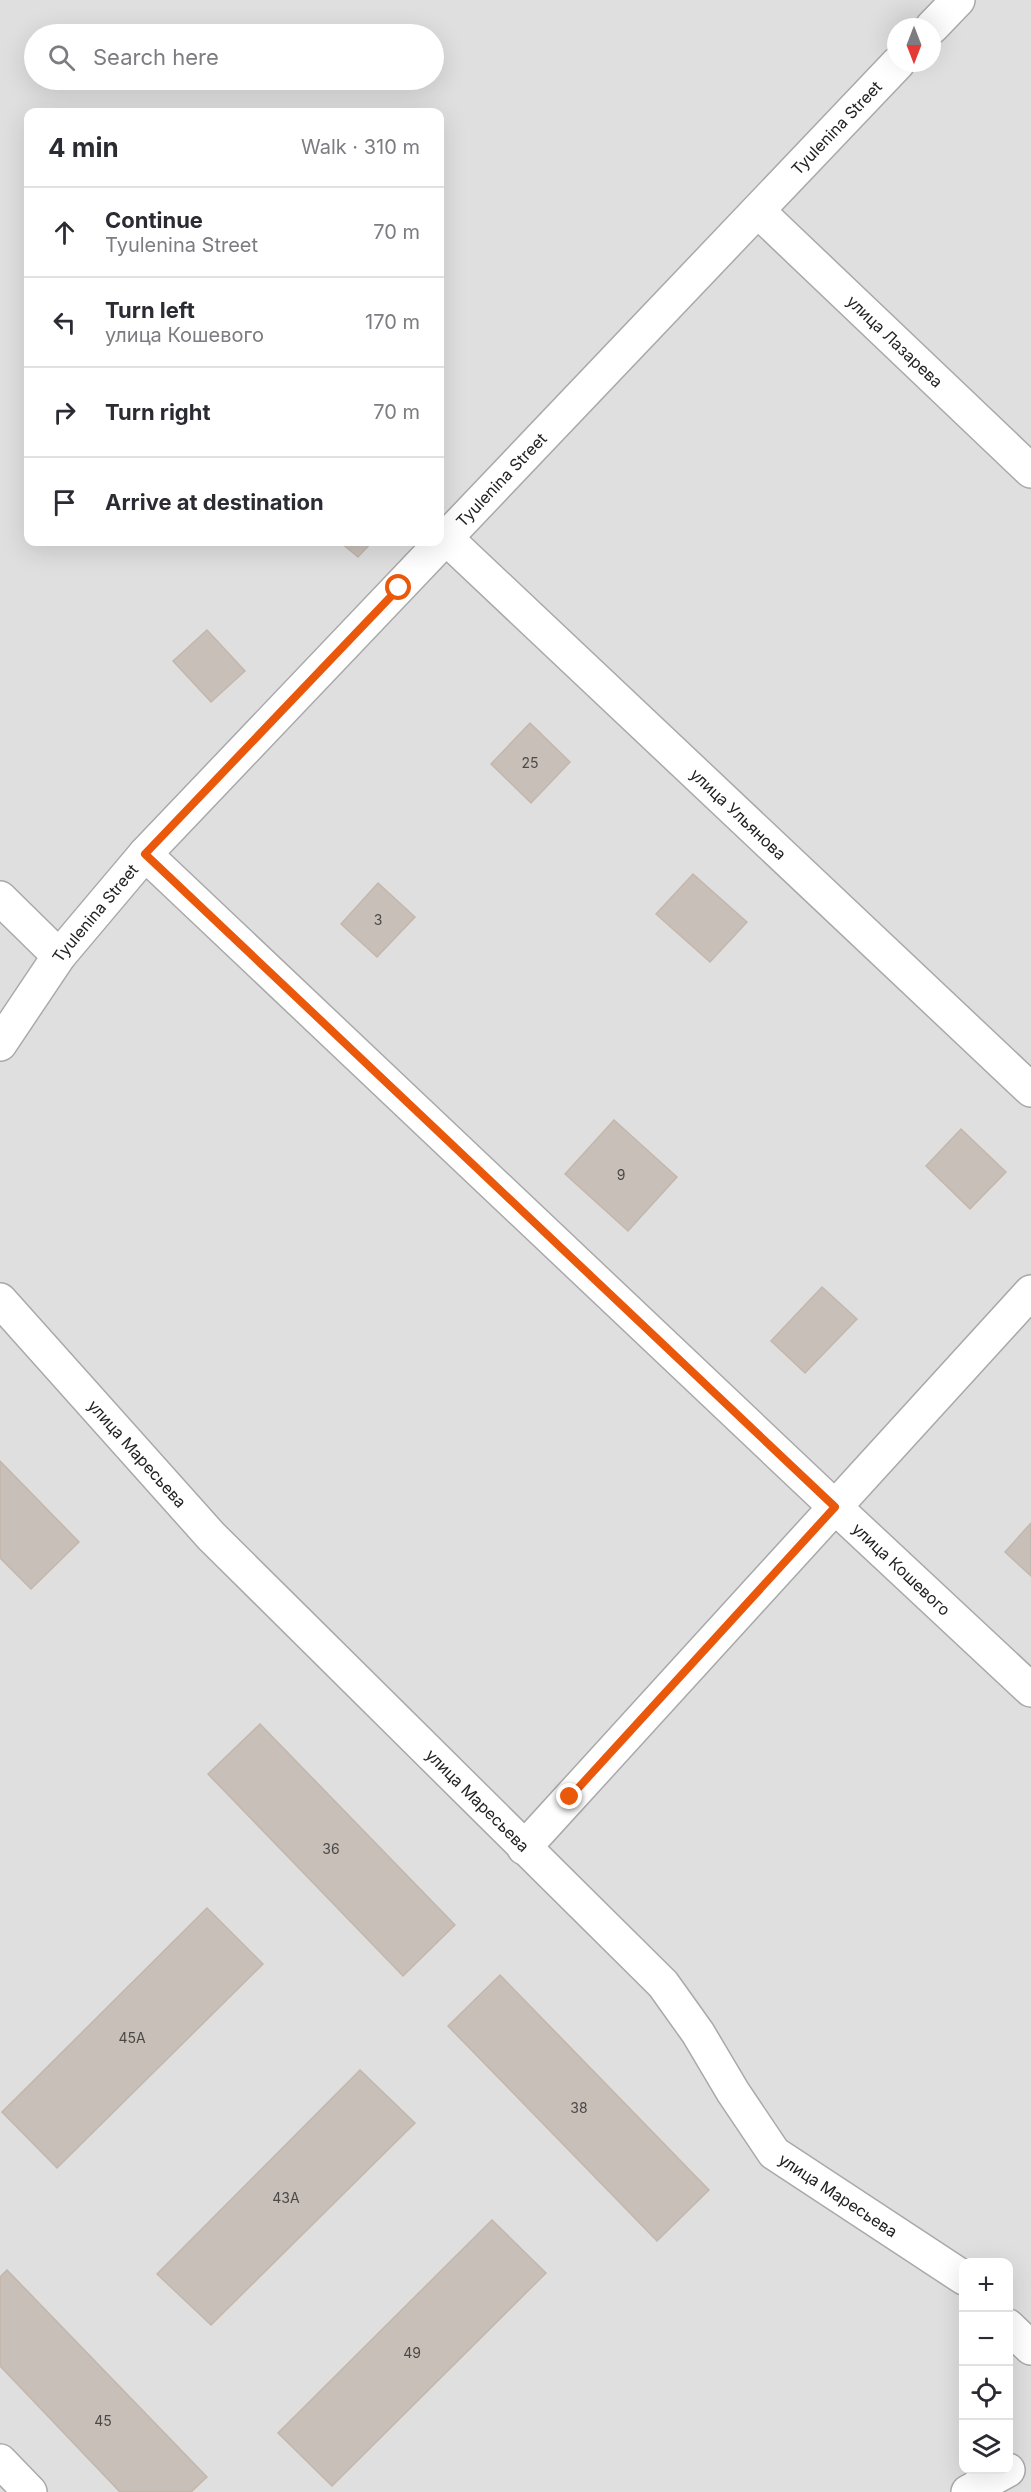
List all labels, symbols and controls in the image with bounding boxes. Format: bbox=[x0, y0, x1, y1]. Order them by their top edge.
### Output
north arrow bbox=[887, 18, 941, 72]
search box bbox=[24, 24, 444, 90]
icon: search bbox=[45, 41, 78, 74]
text: Search here bbox=[93, 44, 219, 70]
street label: Tyulenina Street bbox=[787, 77, 886, 179]
text: 4 min bbox=[48, 132, 119, 163]
text: Walk · 310 m bbox=[301, 135, 420, 159]
text: Continue bbox=[105, 207, 203, 233]
icon: ahead bbox=[48, 216, 81, 249]
text: 70 m bbox=[373, 220, 420, 244]
text: Tyulenina Street bbox=[105, 233, 258, 257]
street label: улица Лазарева bbox=[843, 291, 947, 392]
text: Turn left bbox=[105, 297, 195, 323]
icon: left bbox=[48, 306, 81, 339]
text: 170 m bbox=[365, 310, 420, 334]
text: улица Кошевого bbox=[105, 323, 264, 347]
icon: right bbox=[48, 396, 81, 429]
text: Turn right bbox=[105, 399, 211, 425]
text: 70 m bbox=[373, 400, 420, 424]
street label: Tyulenina Street bbox=[452, 429, 551, 531]
icon: arrive bbox=[48, 486, 81, 519]
text: Arrive at destination bbox=[105, 489, 324, 515]
route start bbox=[385, 574, 411, 600]
house number: 25 bbox=[521, 754, 539, 771]
street label: улица Ульянова bbox=[686, 764, 790, 864]
street label: Tyulenina Street bbox=[48, 860, 142, 966]
house number: 3 bbox=[374, 911, 382, 928]
house number: 9 bbox=[617, 1166, 625, 1183]
street label: улица Маресьева bbox=[84, 1395, 191, 1512]
street label: улица Кошевого bbox=[848, 1518, 955, 1620]
street label: улица Маресьева bbox=[422, 1745, 534, 1856]
route end bbox=[556, 1783, 582, 1809]
house number: 36 bbox=[322, 1840, 340, 1857]
house number: 45А bbox=[118, 2029, 146, 2046]
house number: 38 bbox=[570, 2099, 588, 2116]
street label: улица Маресьева bbox=[775, 2149, 901, 2241]
house number: 43А bbox=[272, 2189, 300, 2206]
map controls bbox=[959, 2258, 1013, 2474]
button: + bbox=[959, 2258, 1013, 2312]
button: − bbox=[959, 2312, 1013, 2366]
house number: 49 bbox=[403, 2344, 421, 2361]
button: locate bbox=[959, 2366, 1013, 2420]
house number: 45 bbox=[94, 2412, 112, 2429]
button: layers bbox=[959, 2420, 1013, 2474]

